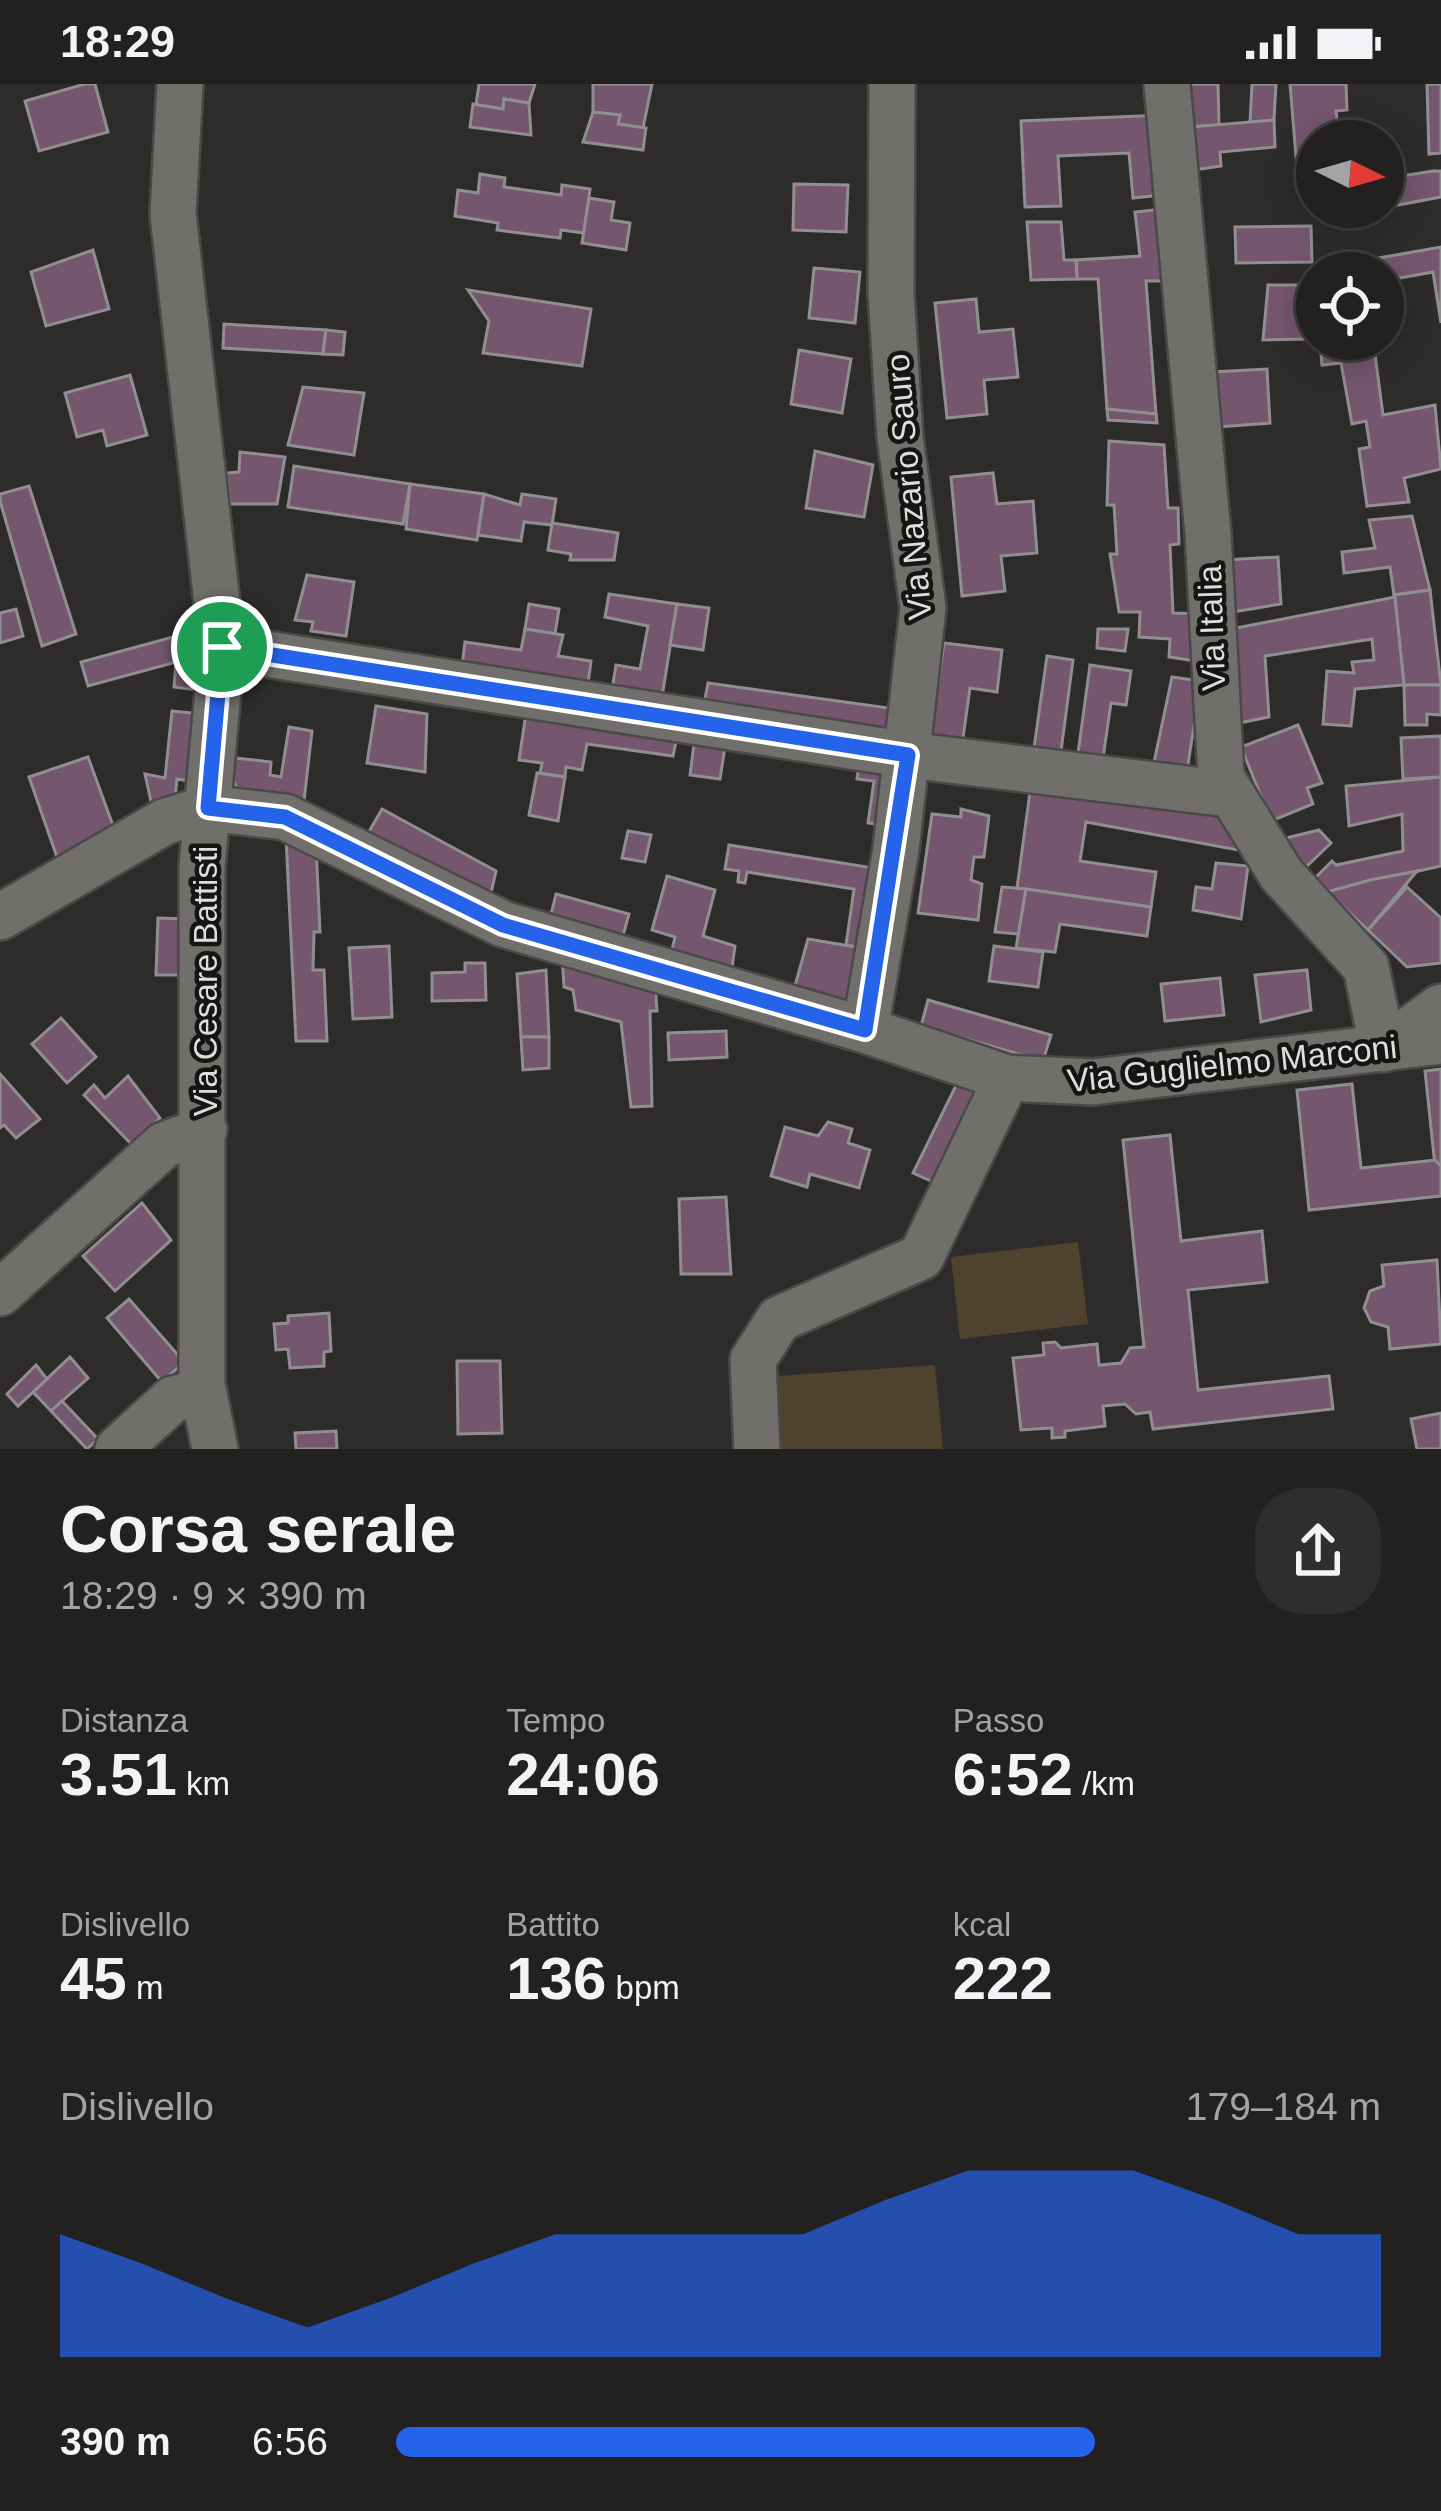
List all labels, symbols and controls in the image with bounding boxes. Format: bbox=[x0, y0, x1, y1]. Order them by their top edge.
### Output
text: 18:29 bbox=[60, 16, 175, 67]
north arrow bbox=[1296, 120, 1404, 228]
map controls bbox=[1296, 120, 1404, 360]
button: locate bbox=[1296, 252, 1404, 360]
street label: Via Nazario Sauro bbox=[878, 352, 939, 622]
street label: Via Italia bbox=[1191, 564, 1232, 692]
pin bbox=[171, 596, 273, 698]
icon: arrive bbox=[189, 614, 255, 680]
street label: Via Cesare Battisti bbox=[187, 846, 224, 1116]
street label: Via Guglielmo Marconi bbox=[1065, 1028, 1399, 1099]
button: share bbox=[1255, 1488, 1381, 1614]
text: Corsa serale bbox=[60, 1492, 456, 1566]
text: 18:29 · 9 × 390 m bbox=[60, 1574, 367, 1617]
text: Distanza bbox=[60, 1702, 188, 1739]
text: Tempo bbox=[506, 1702, 605, 1739]
text: Passo bbox=[953, 1702, 1044, 1739]
text: 3.51 bbox=[60, 1741, 177, 1808]
text: 24:06 bbox=[506, 1741, 660, 1808]
text: 6:52 bbox=[953, 1741, 1073, 1808]
text: km bbox=[177, 1765, 230, 1802]
text: /km bbox=[1073, 1765, 1135, 1802]
text: Dislivello bbox=[60, 1906, 190, 1943]
text: Battito bbox=[506, 1906, 600, 1943]
text: kcal bbox=[953, 1906, 1011, 1943]
text: 45 bbox=[60, 1945, 127, 2012]
text: 136 bbox=[506, 1945, 606, 2012]
text: 222 bbox=[953, 1945, 1053, 2012]
text: m bbox=[127, 1969, 163, 2006]
text: bpm bbox=[606, 1969, 680, 2006]
text: Dislivello bbox=[60, 2085, 214, 2128]
text: 179–184 m bbox=[1186, 2085, 1381, 2128]
text: 390 m bbox=[60, 2420, 171, 2463]
text: 6:56 bbox=[252, 2420, 328, 2463]

